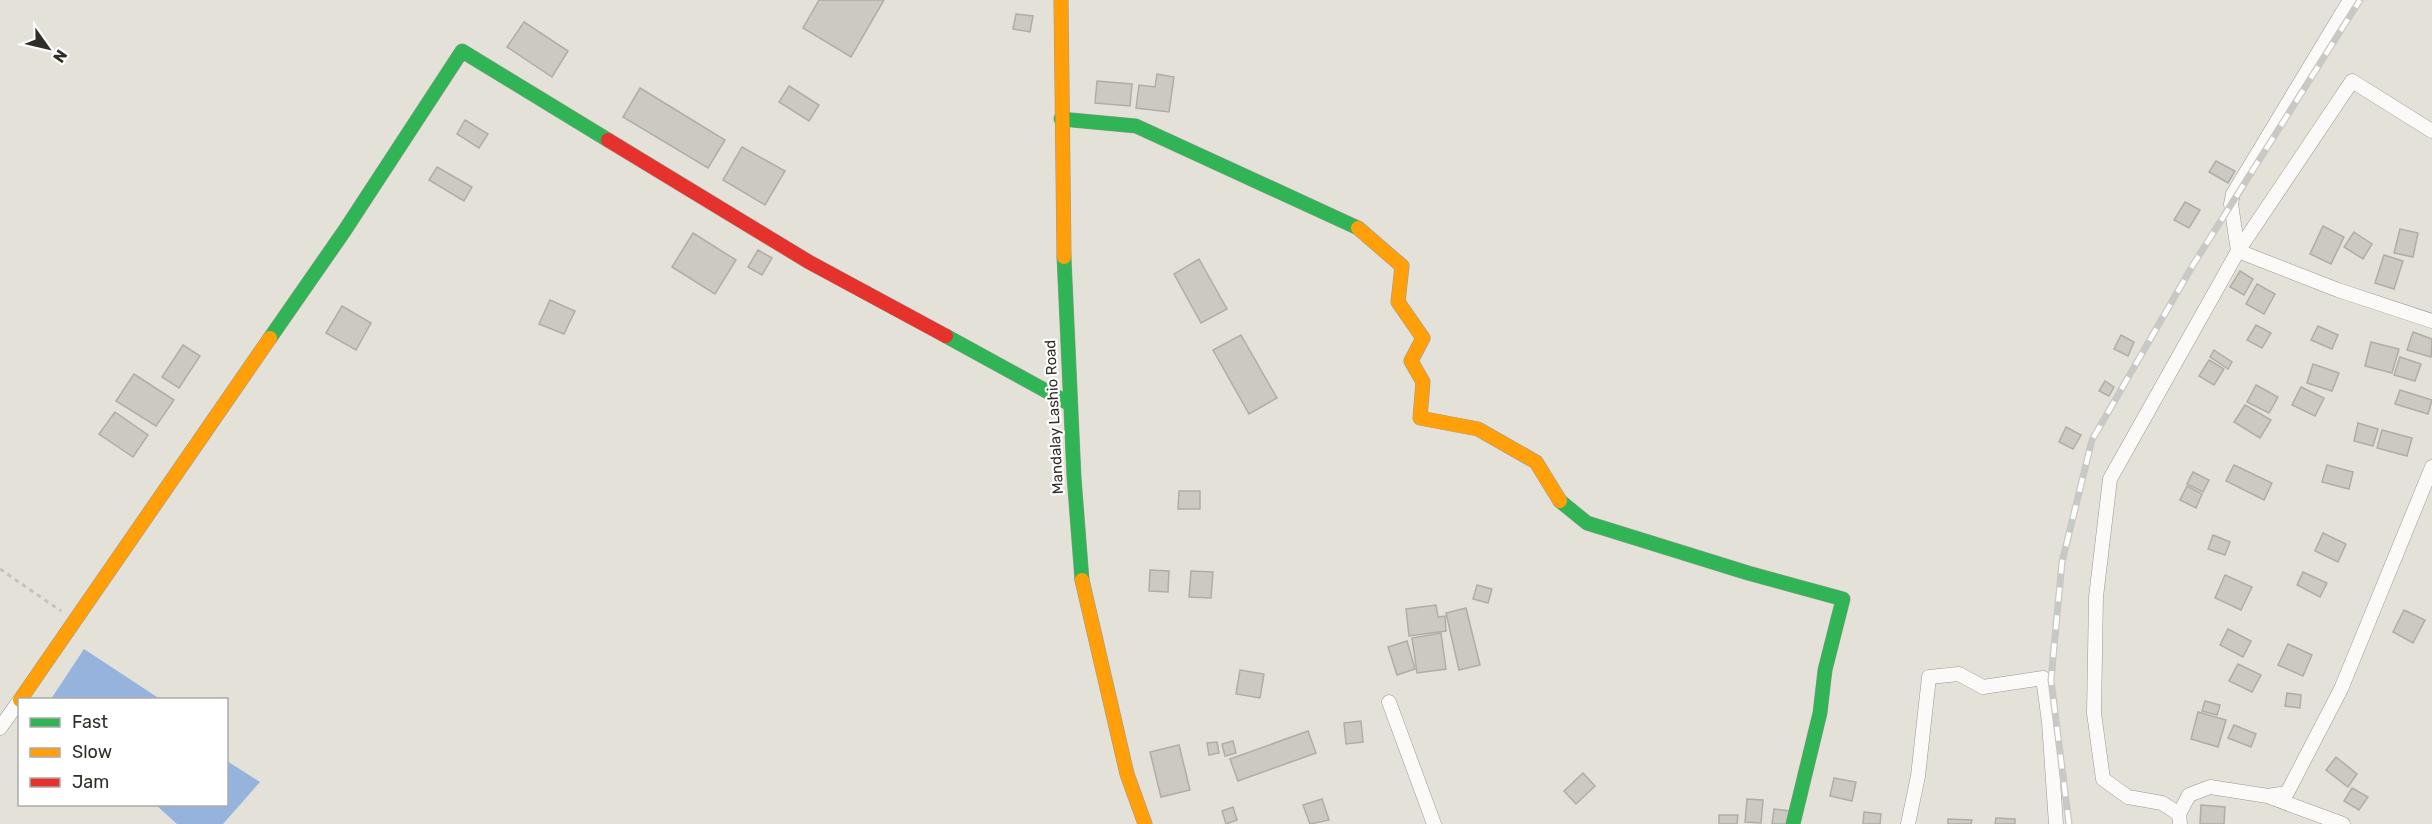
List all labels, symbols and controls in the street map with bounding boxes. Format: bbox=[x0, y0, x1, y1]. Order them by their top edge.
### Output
north arrow bbox=[18, 18, 78, 78]
text: N bbox=[49, 46, 71, 66]
street label: Mandalay Lashio Road bbox=[1041, 339, 1067, 495]
legend bbox=[18, 698, 228, 806]
text: Fast bbox=[72, 711, 108, 733]
text: Slow bbox=[72, 741, 112, 763]
text: Jam bbox=[72, 771, 109, 793]

